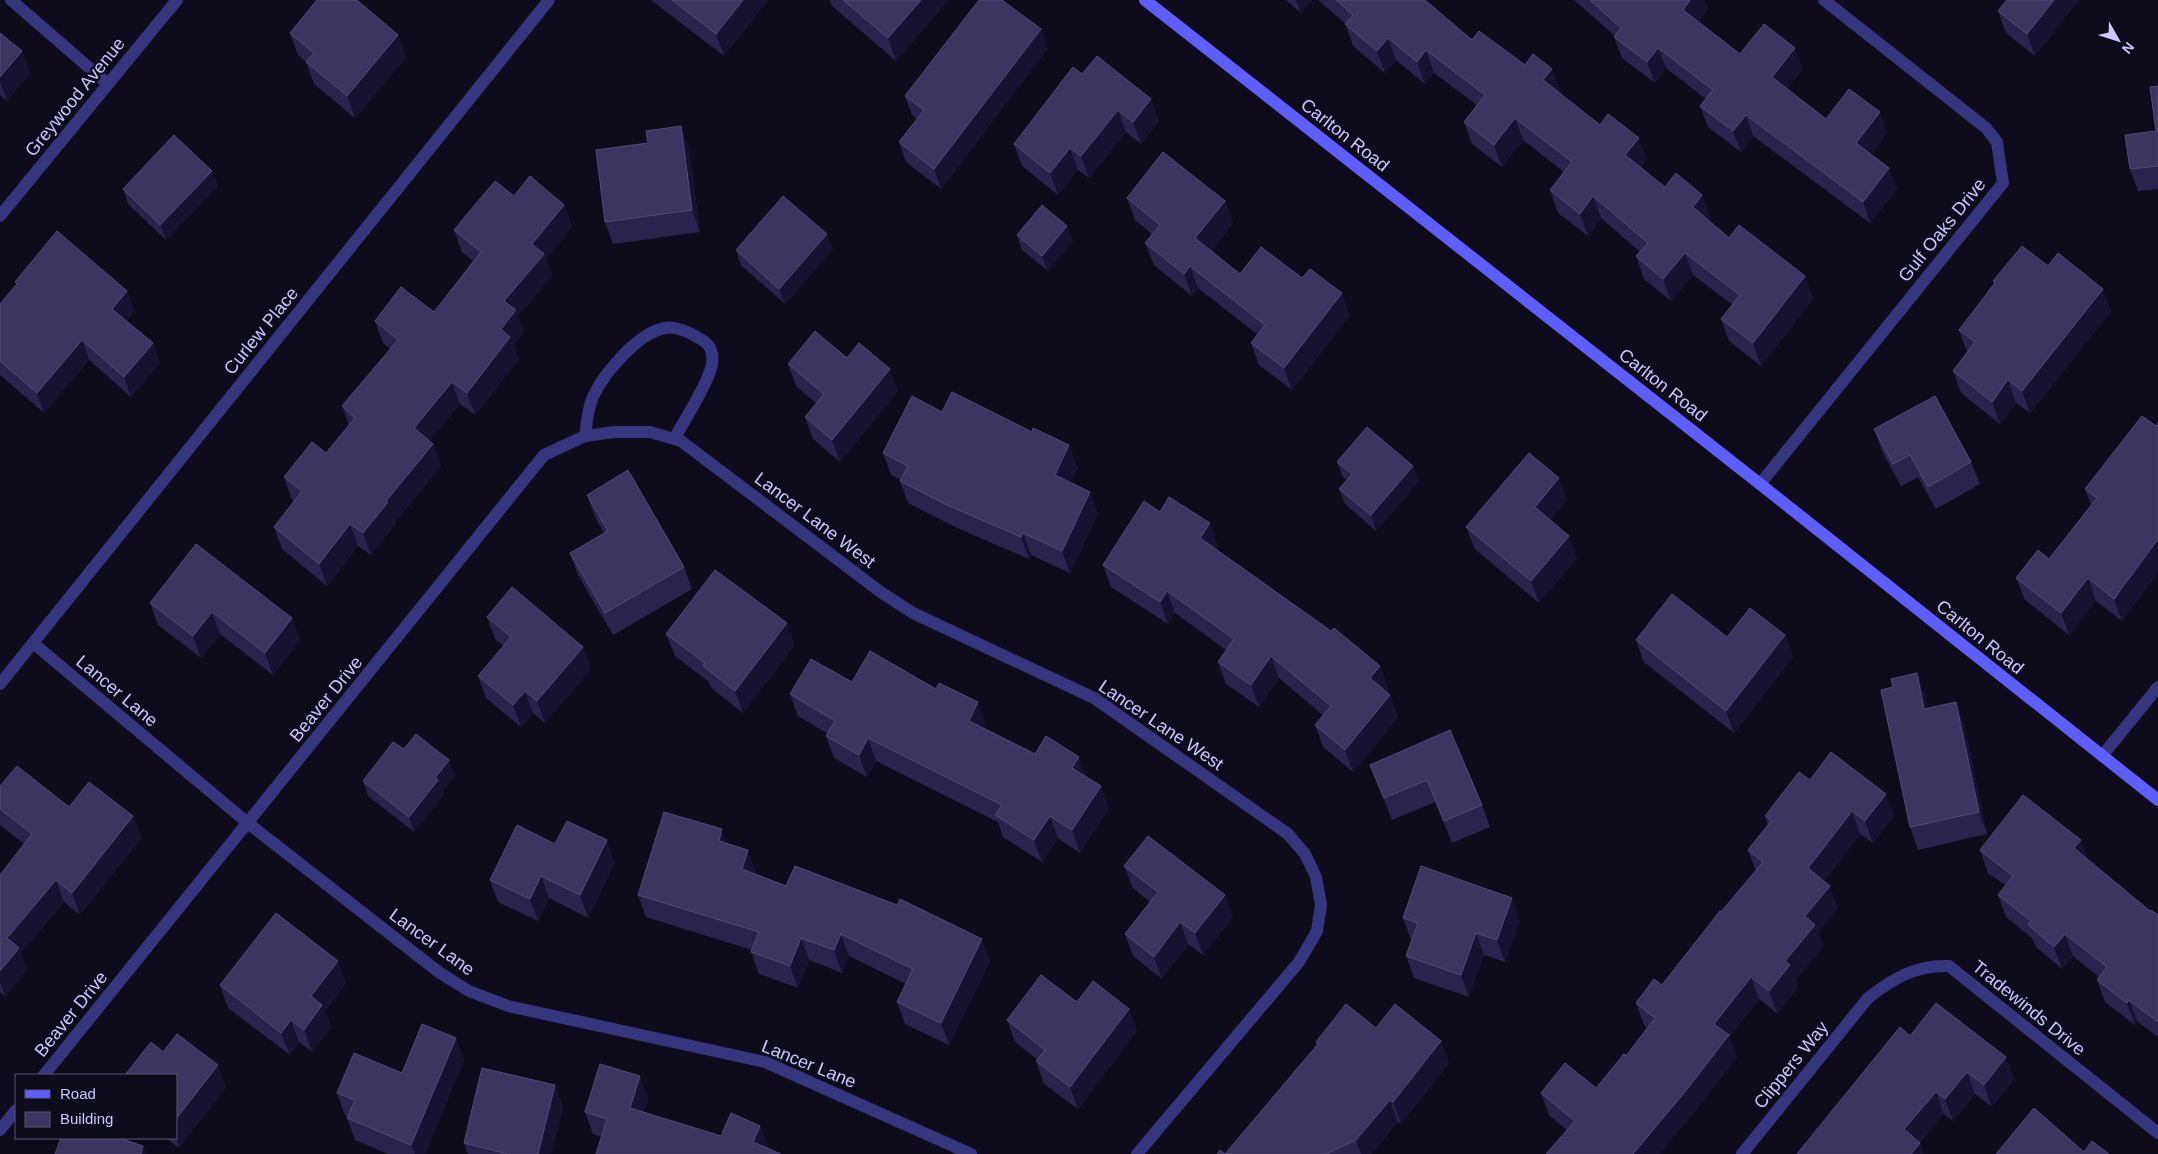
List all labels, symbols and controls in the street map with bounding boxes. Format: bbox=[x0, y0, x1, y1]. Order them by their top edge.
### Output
north arrow bbox=[2093, 15, 2143, 65]
street label: Greywood Avenue bbox=[21, 34, 129, 160]
text: N bbox=[2119, 39, 2138, 57]
street label: Carlton Road bbox=[1297, 94, 1393, 176]
street label: Gulf Oaks Drive bbox=[1894, 174, 1990, 286]
street label: Curlew Place bbox=[220, 283, 302, 379]
street label: Carlton Road bbox=[1615, 344, 1711, 426]
street label: Lancer Lane West bbox=[751, 468, 879, 572]
street label: Carlton Road bbox=[1932, 596, 2028, 678]
street label: Lancer Lane bbox=[72, 651, 162, 731]
street label: Beaver Drive bbox=[285, 652, 367, 746]
street label: Lancer Lane West bbox=[1095, 676, 1227, 774]
street label: Lancer Lane bbox=[386, 904, 478, 980]
street label: Tradewinds Drive bbox=[1969, 956, 2089, 1060]
street label: Beaver Drive bbox=[30, 967, 112, 1061]
street label: Clippers Way bbox=[1750, 1017, 1832, 1113]
street label: Lancer Lane bbox=[759, 1036, 859, 1092]
legend bbox=[15, 1074, 178, 1139]
text: Road bbox=[60, 1085, 96, 1102]
text: Building bbox=[60, 1110, 113, 1127]

